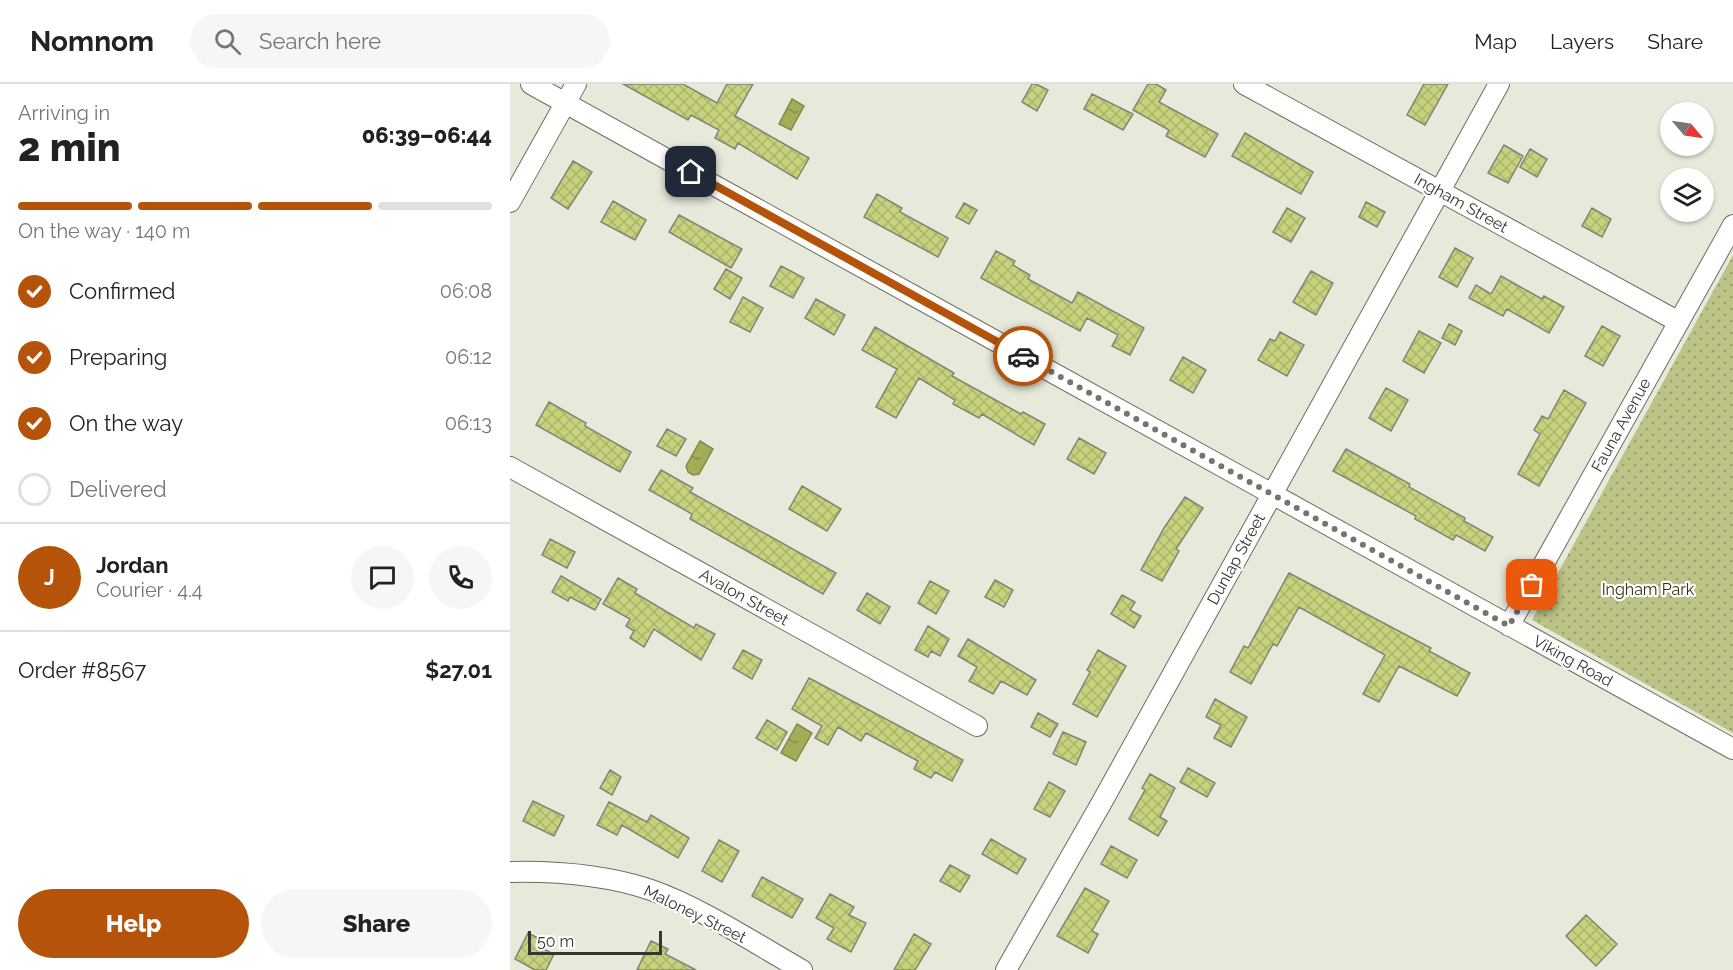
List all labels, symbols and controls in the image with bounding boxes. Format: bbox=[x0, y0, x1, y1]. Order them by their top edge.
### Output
search box bbox=[190, 14, 610, 68]
text: Nomnom bbox=[30, 25, 154, 58]
icon: search bbox=[211, 25, 244, 58]
text: Search here bbox=[259, 28, 381, 54]
text: Map bbox=[1474, 29, 1517, 54]
text: Layers bbox=[1550, 29, 1614, 54]
text: Share bbox=[1647, 29, 1703, 54]
text: Arriving in bbox=[18, 101, 110, 125]
north arrow bbox=[1660, 102, 1714, 156]
map controls bbox=[1660, 102, 1714, 222]
text: 06:39–06:44 bbox=[362, 122, 492, 148]
text: 2 min bbox=[18, 124, 121, 170]
pin bbox=[665, 146, 716, 197]
icon: home bbox=[674, 155, 707, 188]
button: layers bbox=[1660, 168, 1714, 222]
street label: Ingham Street bbox=[1411, 169, 1512, 237]
text: On the way · 140 m bbox=[18, 219, 190, 243]
icon: check bbox=[18, 275, 51, 308]
text: Confirmed bbox=[69, 278, 176, 304]
text: 06:08 bbox=[440, 279, 492, 303]
courier bbox=[993, 326, 1053, 386]
icon: car bbox=[1007, 340, 1040, 373]
icon: check bbox=[18, 341, 51, 374]
text: Preparing bbox=[69, 344, 167, 370]
text: 06:12 bbox=[445, 345, 492, 369]
street label: Fauna Avenue bbox=[1587, 375, 1655, 475]
icon: check bbox=[18, 407, 51, 440]
text: On the way bbox=[69, 410, 183, 436]
text: 06:13 bbox=[445, 411, 492, 435]
text: Delivered bbox=[69, 476, 167, 502]
street label: Dunlap Street bbox=[1203, 509, 1269, 608]
button: chat bbox=[351, 546, 414, 609]
button: phone bbox=[429, 546, 492, 609]
text: Jordan bbox=[96, 552, 168, 578]
pin bbox=[1506, 559, 1557, 610]
text: J bbox=[44, 564, 55, 590]
street label: Avalon Street bbox=[696, 565, 792, 630]
icon: bag bbox=[1515, 568, 1548, 601]
text: Courier · 4.4 bbox=[96, 578, 203, 602]
park label: Ingham Park bbox=[1602, 580, 1695, 599]
street label: Viking Road bbox=[1530, 631, 1616, 691]
text: Order #8567 bbox=[18, 657, 146, 683]
text: $27.01 bbox=[425, 657, 492, 683]
street label: Maloney Street bbox=[641, 881, 750, 947]
button: Help bbox=[18, 889, 249, 958]
button: Share bbox=[261, 889, 492, 958]
scale bar bbox=[528, 928, 662, 956]
text: 50 m bbox=[537, 932, 574, 951]

